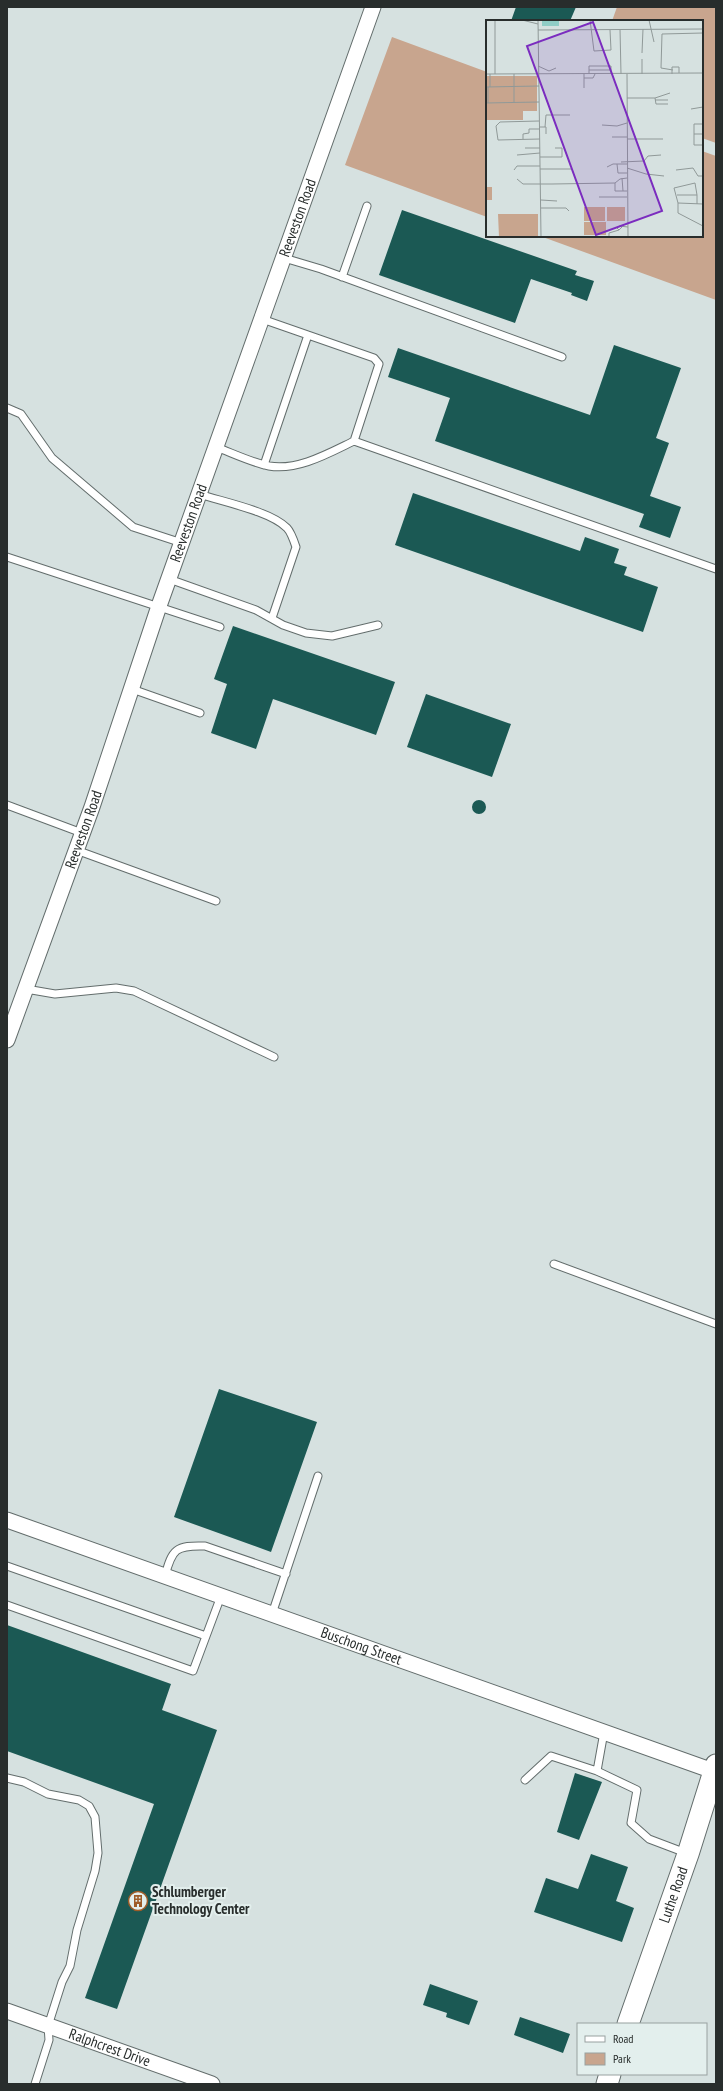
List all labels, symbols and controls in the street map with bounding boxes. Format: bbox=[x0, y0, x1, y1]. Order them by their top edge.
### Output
inset map bbox=[486, 20, 703, 237]
street label: Reeveston Road bbox=[274, 176, 320, 259]
street label: Reeveston Road bbox=[165, 481, 211, 565]
street label: Reeveston Road bbox=[60, 788, 106, 871]
street label: Buschong Street bbox=[318, 1622, 404, 1669]
street label: Luthe Road bbox=[654, 1864, 692, 1925]
place label: Schlumberger Technology Center bbox=[152, 1882, 250, 1918]
building icon: Schlumberger Technology Center bbox=[127, 1890, 149, 1912]
legend bbox=[577, 2023, 707, 2075]
street label: Ralphcrest Drive bbox=[67, 2024, 153, 2070]
text: Road bbox=[613, 2031, 633, 2046]
text: Park bbox=[613, 2051, 631, 2066]

